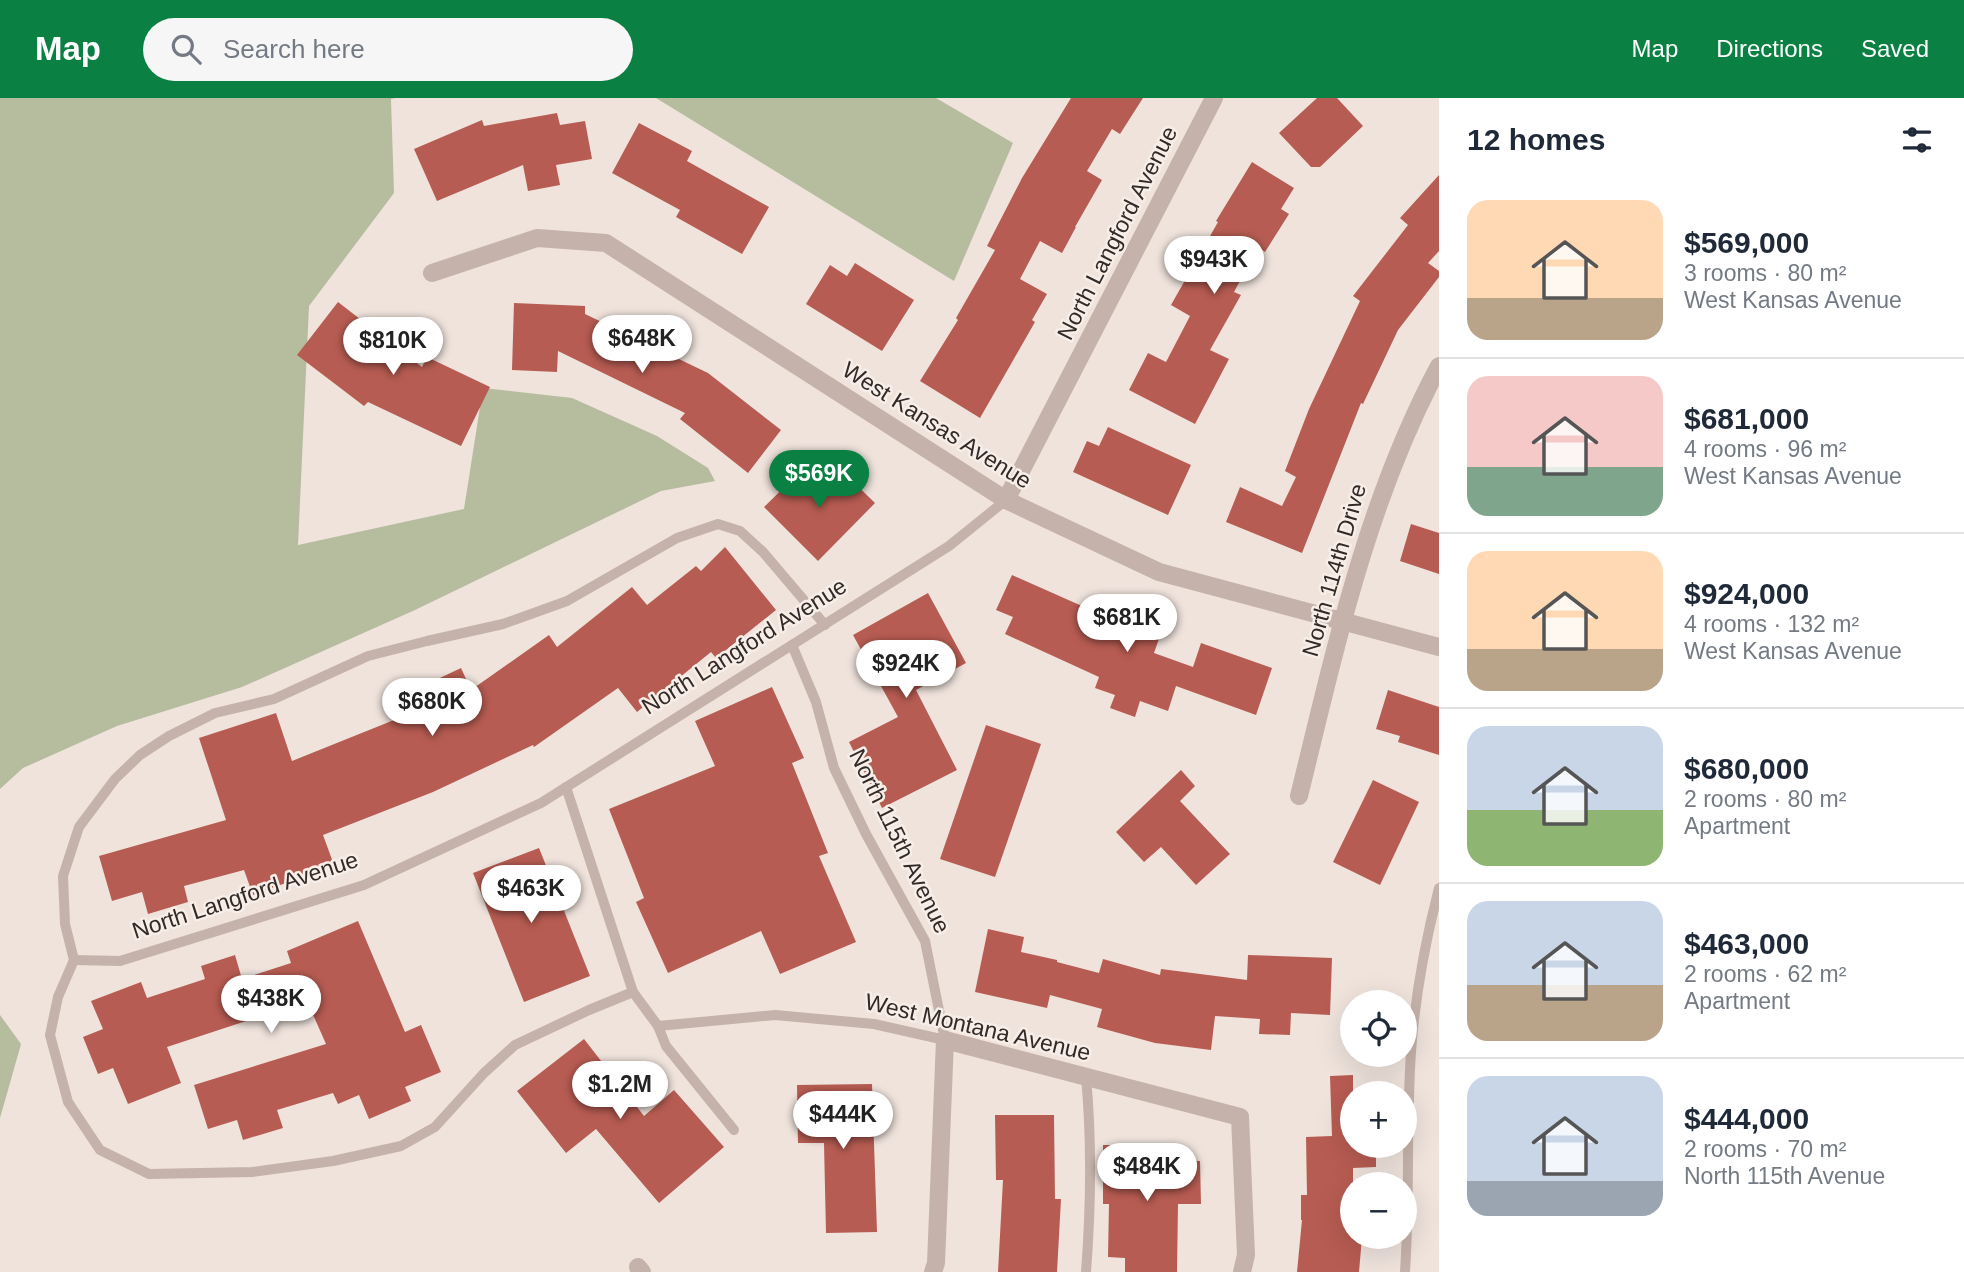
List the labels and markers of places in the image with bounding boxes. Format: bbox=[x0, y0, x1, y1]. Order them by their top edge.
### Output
pin: $943K bbox=[1165, 236, 1263, 296]
pin: $648K bbox=[593, 316, 691, 375]
pin: $810K bbox=[344, 317, 442, 377]
pin: $569K bbox=[770, 450, 868, 510]
pin: $681K bbox=[1078, 594, 1176, 654]
pin: $924K bbox=[857, 640, 955, 700]
pin: $680K bbox=[383, 678, 481, 738]
pin: $463K bbox=[482, 866, 580, 925]
pin: $438K bbox=[222, 976, 320, 1035]
pin: $1.2M bbox=[571, 1062, 669, 1121]
pin: $444K bbox=[794, 1091, 892, 1151]
pin: $484K bbox=[1098, 1144, 1196, 1203]

